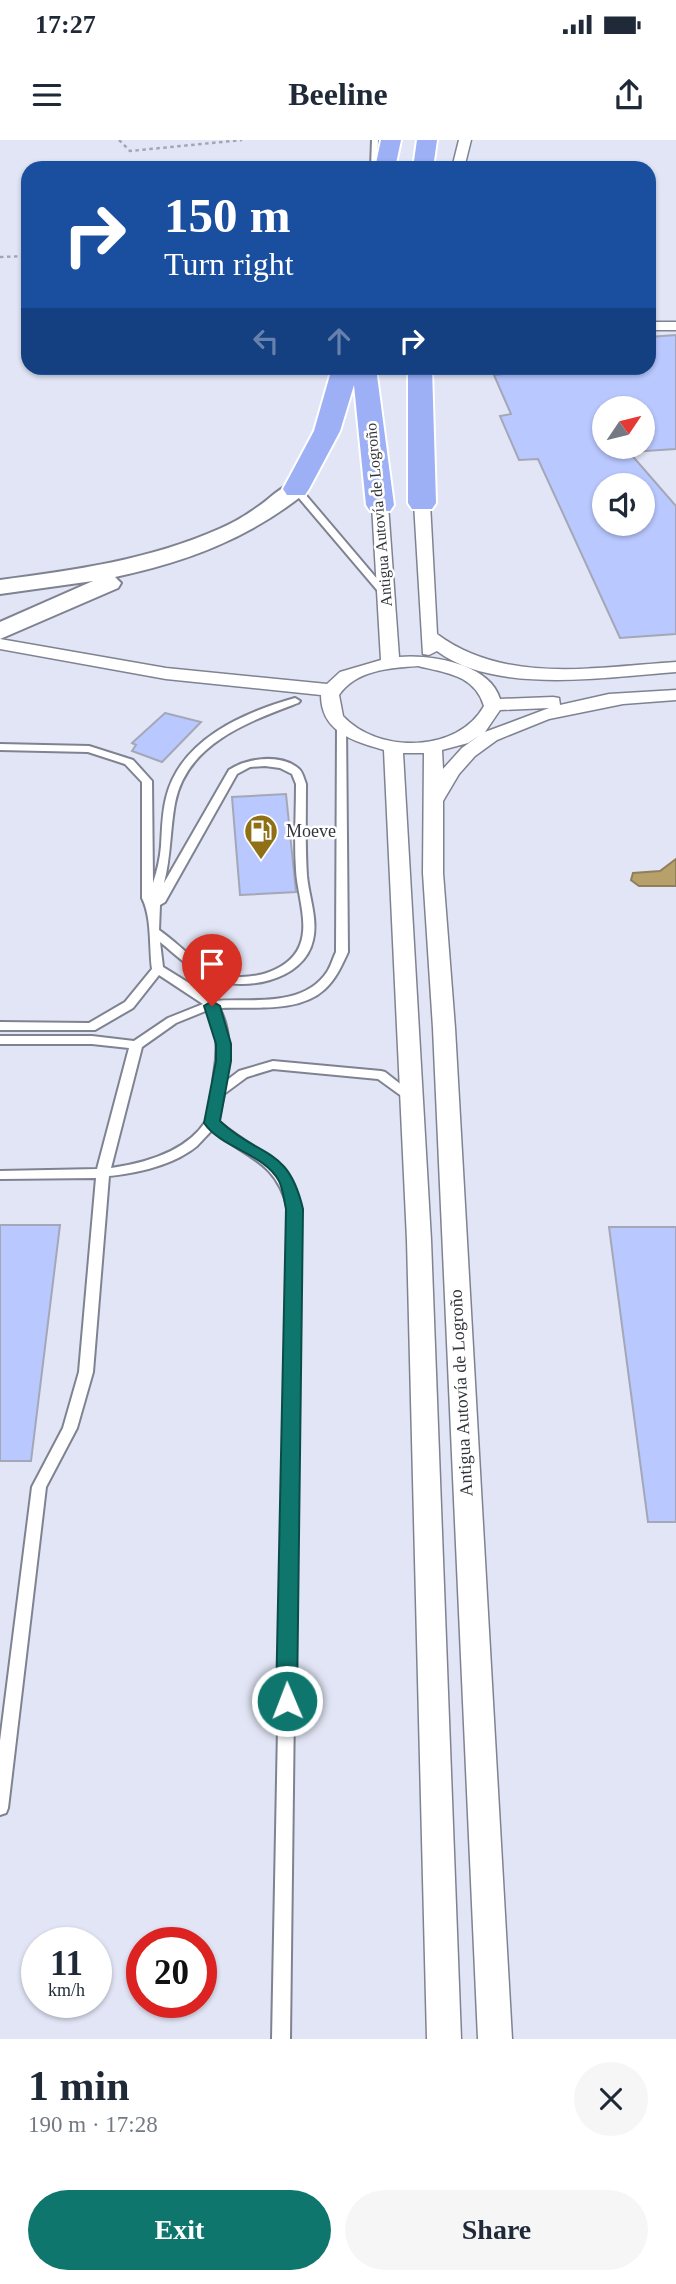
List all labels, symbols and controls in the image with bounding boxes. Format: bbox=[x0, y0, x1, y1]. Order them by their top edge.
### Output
text: 17:27 bbox=[35, 10, 96, 39]
icon: menu bbox=[28, 76, 66, 114]
text: Beeline bbox=[288, 76, 388, 112]
icon: share bbox=[610, 76, 648, 114]
text: 150 m bbox=[164, 188, 291, 243]
icon: right bbox=[49, 189, 140, 280]
text: Turn right bbox=[164, 246, 294, 282]
icon: left bbox=[247, 322, 285, 360]
icon: ahead bbox=[320, 322, 358, 360]
icon: right bbox=[393, 322, 431, 360]
north arrow bbox=[592, 396, 654, 458]
map controls bbox=[592, 396, 655, 536]
street label: Antigua Autovía de Logroño bbox=[362, 422, 396, 608]
button: sound bbox=[592, 473, 655, 536]
fuel station icon: Moeve bbox=[242, 812, 280, 861]
place label: Moeve bbox=[286, 821, 336, 841]
pin bbox=[182, 934, 242, 1006]
icon: arrive bbox=[193, 945, 231, 983]
street label: Antigua Autovía de Logroño bbox=[446, 1289, 476, 1497]
position arrow bbox=[250, 1664, 324, 1738]
speed limit sign: 20 bbox=[126, 1927, 217, 2018]
text: 11 bbox=[50, 1944, 83, 1983]
text: km/h bbox=[48, 1980, 85, 2000]
button: close bbox=[574, 2062, 648, 2136]
text: 1 min bbox=[28, 2063, 130, 2109]
text: 190 m · 17:28 bbox=[28, 2112, 158, 2137]
button: Exit bbox=[28, 2190, 331, 2270]
button: Share bbox=[345, 2190, 648, 2270]

